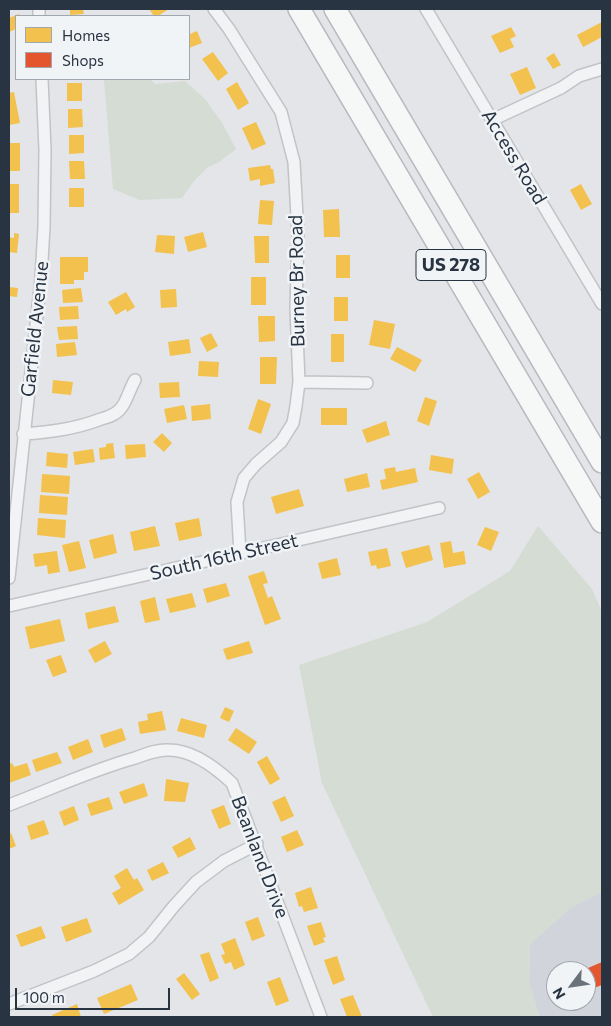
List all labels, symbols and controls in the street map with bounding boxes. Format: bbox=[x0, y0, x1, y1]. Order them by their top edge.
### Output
legend bbox=[15, 15, 190, 80]
text: Homes bbox=[62, 26, 110, 44]
text: Shops bbox=[62, 51, 104, 69]
street label: Access Road bbox=[477, 105, 551, 209]
street label: Burney Br Road bbox=[284, 215, 310, 347]
road number: US 278 bbox=[416, 250, 486, 280]
street label: Garfield Avenue bbox=[17, 260, 53, 398]
street label: South 16th Street bbox=[148, 529, 300, 585]
street label: Beanland Drive bbox=[226, 793, 294, 921]
north arrow bbox=[546, 961, 596, 1011]
scale bar bbox=[18, 978, 172, 1010]
text: N bbox=[549, 985, 569, 1002]
text: 100 m bbox=[23, 988, 65, 1006]

